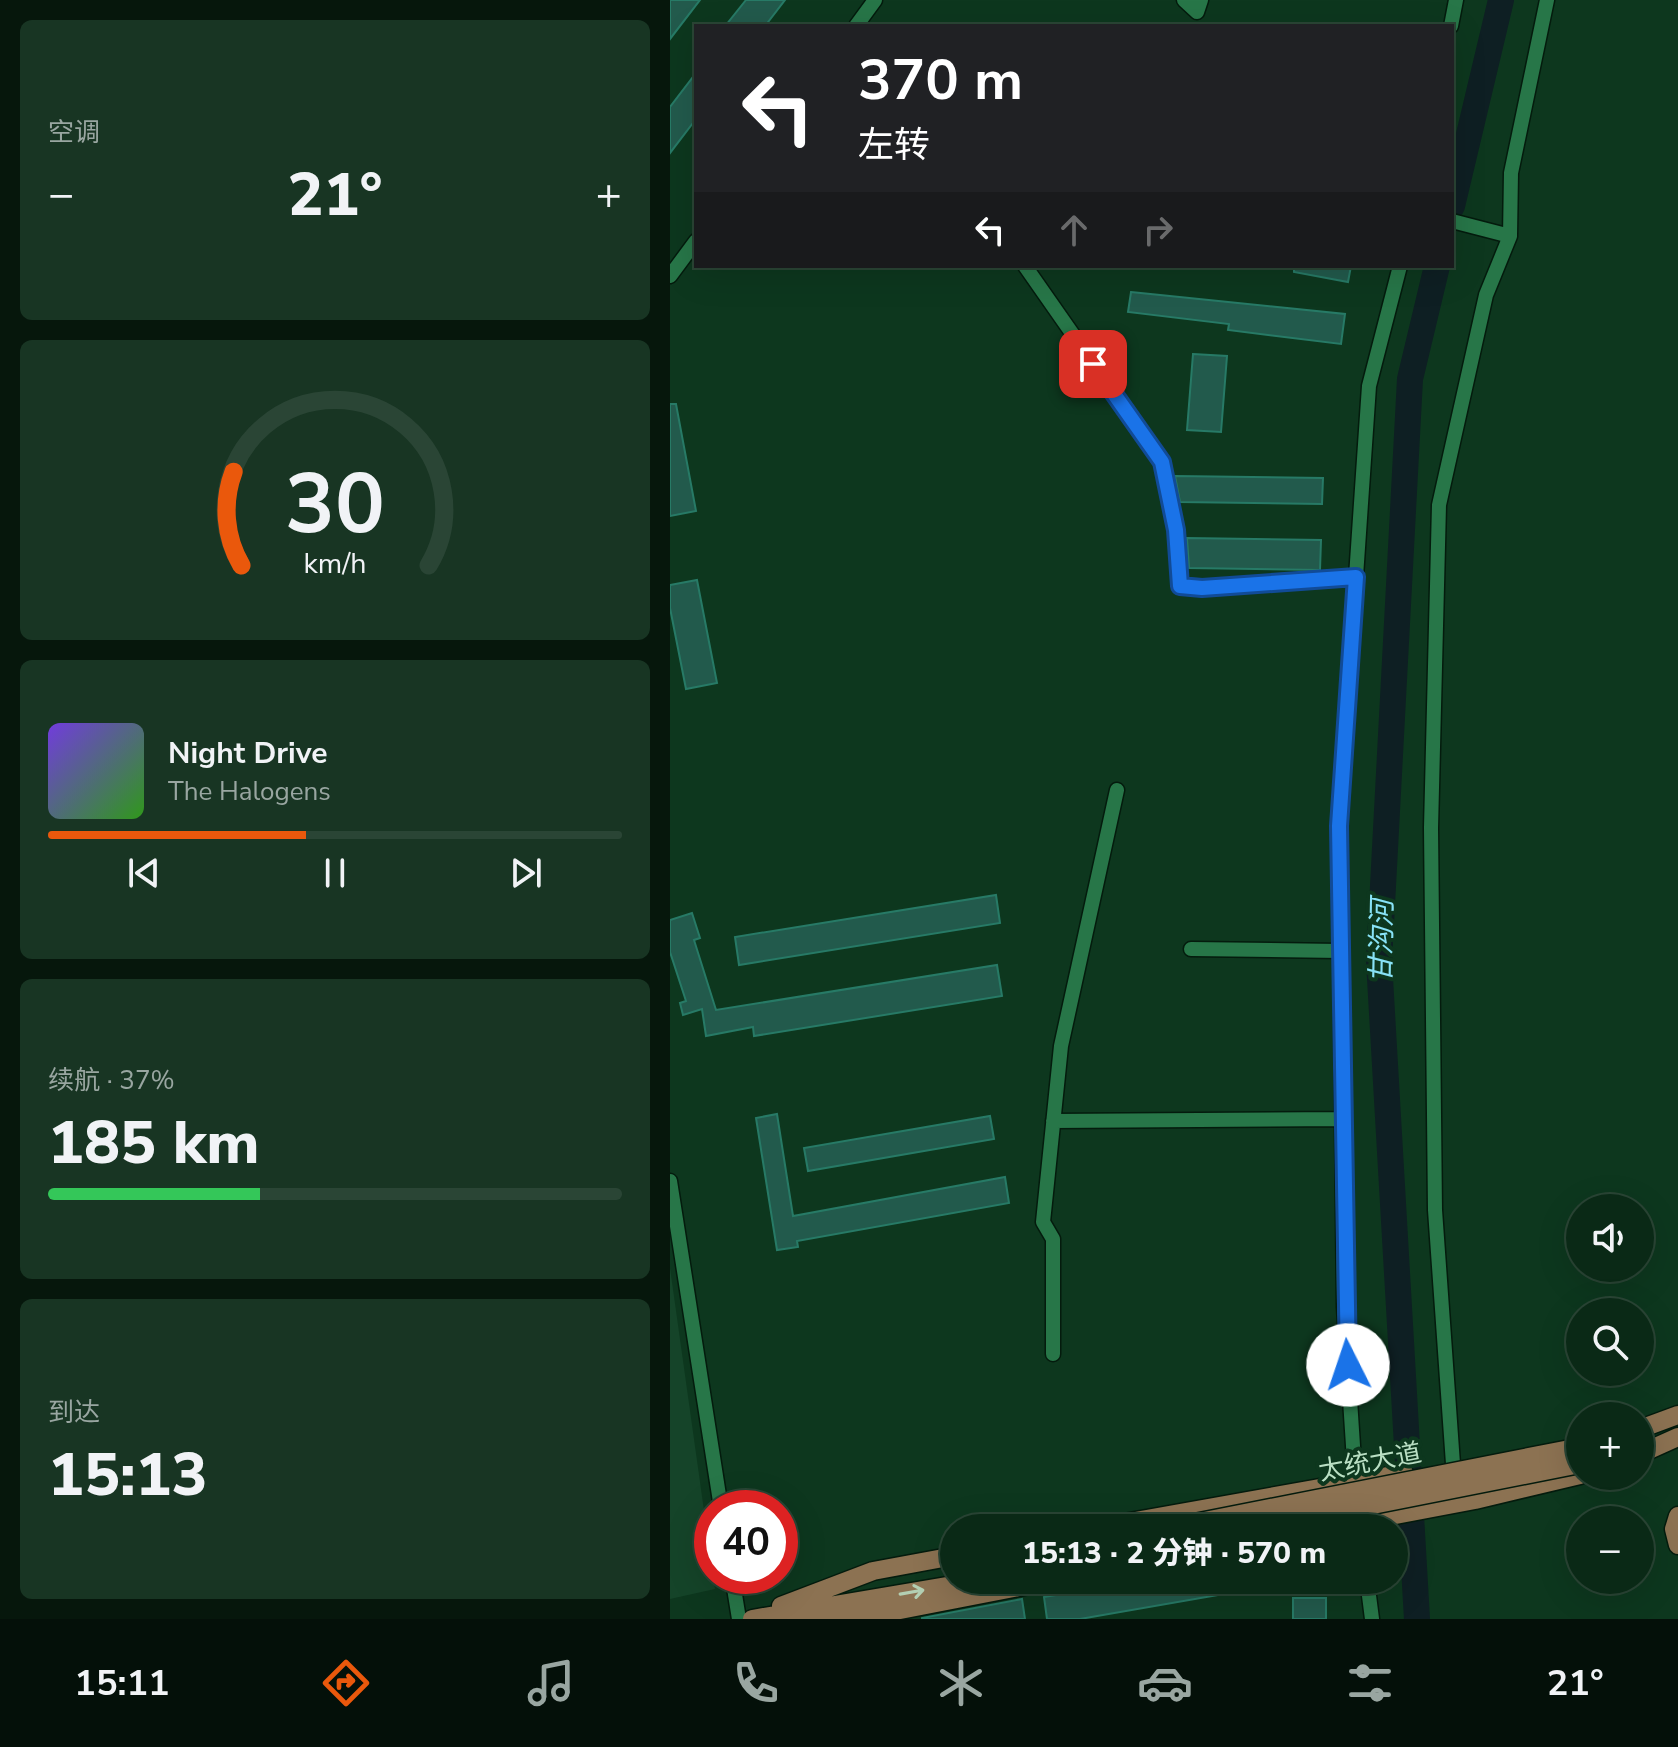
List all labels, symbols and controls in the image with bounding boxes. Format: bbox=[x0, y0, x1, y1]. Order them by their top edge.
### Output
text: 370 m bbox=[858, 42, 1023, 119]
icon: left bbox=[726, 56, 830, 160]
text: 空调 bbox=[48, 115, 100, 150]
text: 左转 bbox=[858, 121, 930, 170]
text: 21° bbox=[287, 154, 383, 236]
text: − bbox=[48, 165, 74, 225]
text: + bbox=[596, 165, 622, 225]
icon: left bbox=[968, 208, 1012, 252]
icon: ahead bbox=[1052, 208, 1096, 252]
icon: right bbox=[1136, 208, 1180, 252]
pin bbox=[1059, 330, 1127, 398]
icon: arrive bbox=[1071, 342, 1115, 386]
text: 30 bbox=[285, 447, 385, 560]
text: km/h bbox=[304, 544, 366, 583]
text: Night Drive bbox=[168, 733, 327, 774]
text: The Halogens bbox=[168, 774, 331, 809]
icon: previous bbox=[122, 851, 166, 895]
icon: pause bbox=[313, 851, 357, 895]
icon: next bbox=[504, 851, 548, 895]
water label: 甘沟河 bbox=[1362, 894, 1402, 983]
text: 续航 · 37% bbox=[48, 1063, 175, 1098]
text: 185 km bbox=[48, 1102, 260, 1184]
map controls bbox=[1566, 1194, 1654, 1594]
button: sound bbox=[1566, 1194, 1654, 1282]
button: search bbox=[1566, 1298, 1654, 1386]
position arrow bbox=[1306, 1323, 1390, 1407]
text: 到达 bbox=[48, 1395, 100, 1430]
button: + bbox=[1566, 1402, 1654, 1490]
text: 15:13 bbox=[48, 1434, 208, 1516]
street label: 太统大道 bbox=[1316, 1435, 1424, 1489]
speed limit sign: 40 bbox=[694, 1490, 798, 1594]
button: − bbox=[1566, 1506, 1654, 1594]
text: 15:13 · 2 分钟 · 570 m bbox=[1022, 1533, 1326, 1574]
one-way arrow bbox=[899, 1584, 924, 1599]
icon: directions bbox=[318, 1655, 374, 1711]
icon: music bbox=[523, 1655, 579, 1711]
icon: phone bbox=[728, 1655, 784, 1711]
icon: climate bbox=[933, 1655, 989, 1711]
icon: car bbox=[1137, 1655, 1193, 1711]
icon: filters bbox=[1342, 1655, 1398, 1711]
text: 15:11 bbox=[74, 1659, 170, 1708]
text: 21° bbox=[1547, 1659, 1604, 1708]

